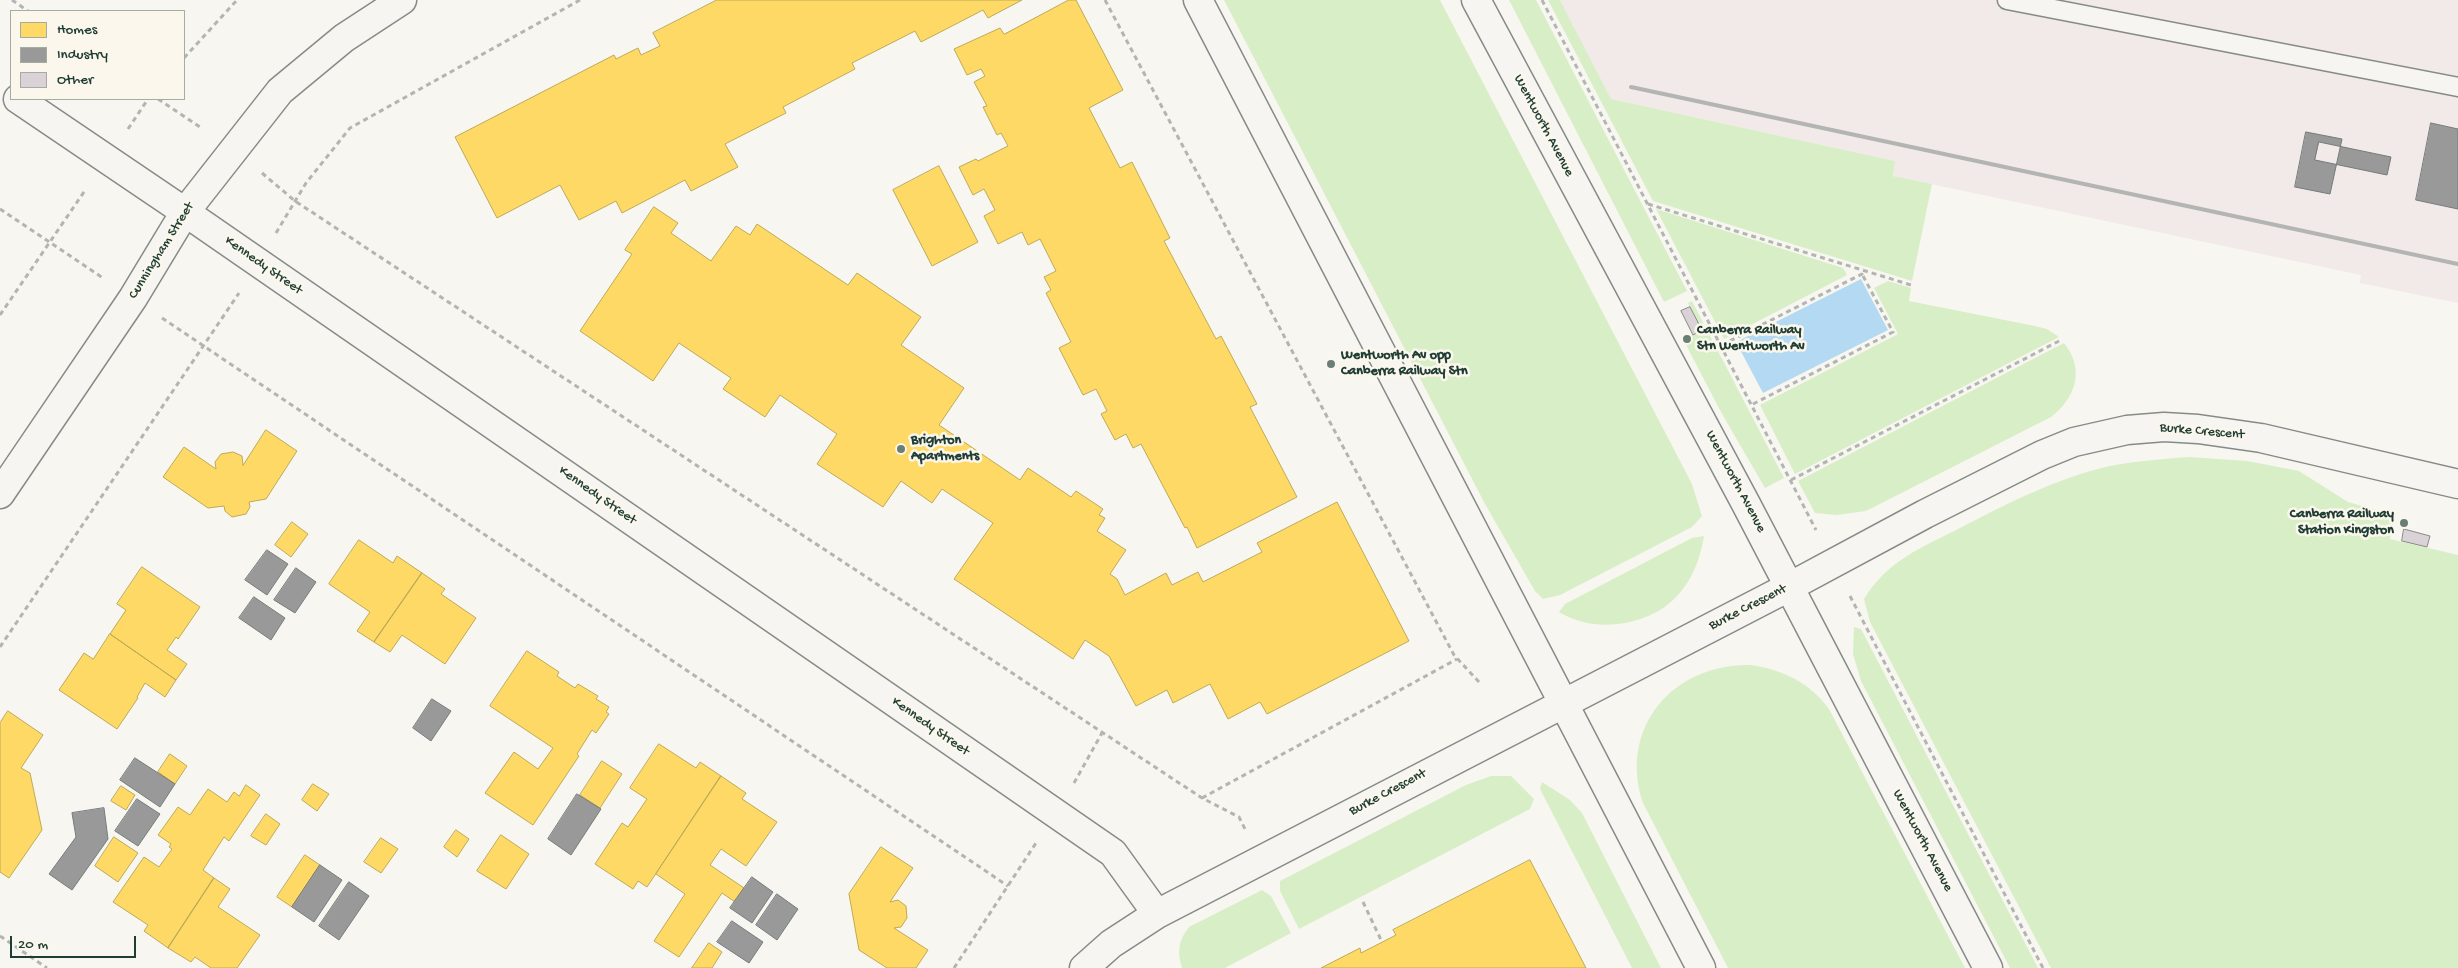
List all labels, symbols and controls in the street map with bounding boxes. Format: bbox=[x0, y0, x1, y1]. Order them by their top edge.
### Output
legend bbox=[10, 10, 185, 100]
text: Homes bbox=[57, 21, 97, 39]
text: Industry bbox=[57, 46, 108, 64]
text: Other bbox=[57, 71, 93, 89]
street label: Wentworth Avenue bbox=[1509, 72, 1577, 180]
street label: Cunningham Street bbox=[125, 199, 199, 303]
street label: Kennedy Street bbox=[221, 233, 305, 299]
place label: Canberra Railway Stn Wentworth Av bbox=[1697, 323, 1805, 356]
marker: Canberra Railway Stn Wentworth Av bbox=[1681, 333, 1693, 345]
place label: Wentworth Av opp Canberra Railway Stn bbox=[1341, 348, 1468, 381]
marker: Wentworth Av opp Canberra Railway Stn bbox=[1325, 358, 1337, 370]
street label: Burke Crescent bbox=[2159, 420, 2245, 444]
street label: Wentworth Avenue bbox=[1701, 428, 1769, 536]
place label: Brighton Apartments bbox=[911, 433, 979, 466]
marker: Brighton Apartments bbox=[895, 443, 907, 455]
street label: Kennedy Street bbox=[555, 463, 639, 529]
place label: Canberra Railway Station Kingston bbox=[2290, 507, 2394, 540]
marker: Canberra Railway Station Kingston bbox=[2398, 517, 2410, 529]
street label: Burke Crescent bbox=[1706, 581, 1790, 635]
street label: Kennedy Street bbox=[888, 694, 972, 760]
street label: Burke Crescent bbox=[1347, 766, 1429, 820]
street label: Wentworth Avenue bbox=[1888, 787, 1956, 895]
scale bar bbox=[12, 926, 139, 958]
text: 20 m bbox=[18, 936, 48, 954]

